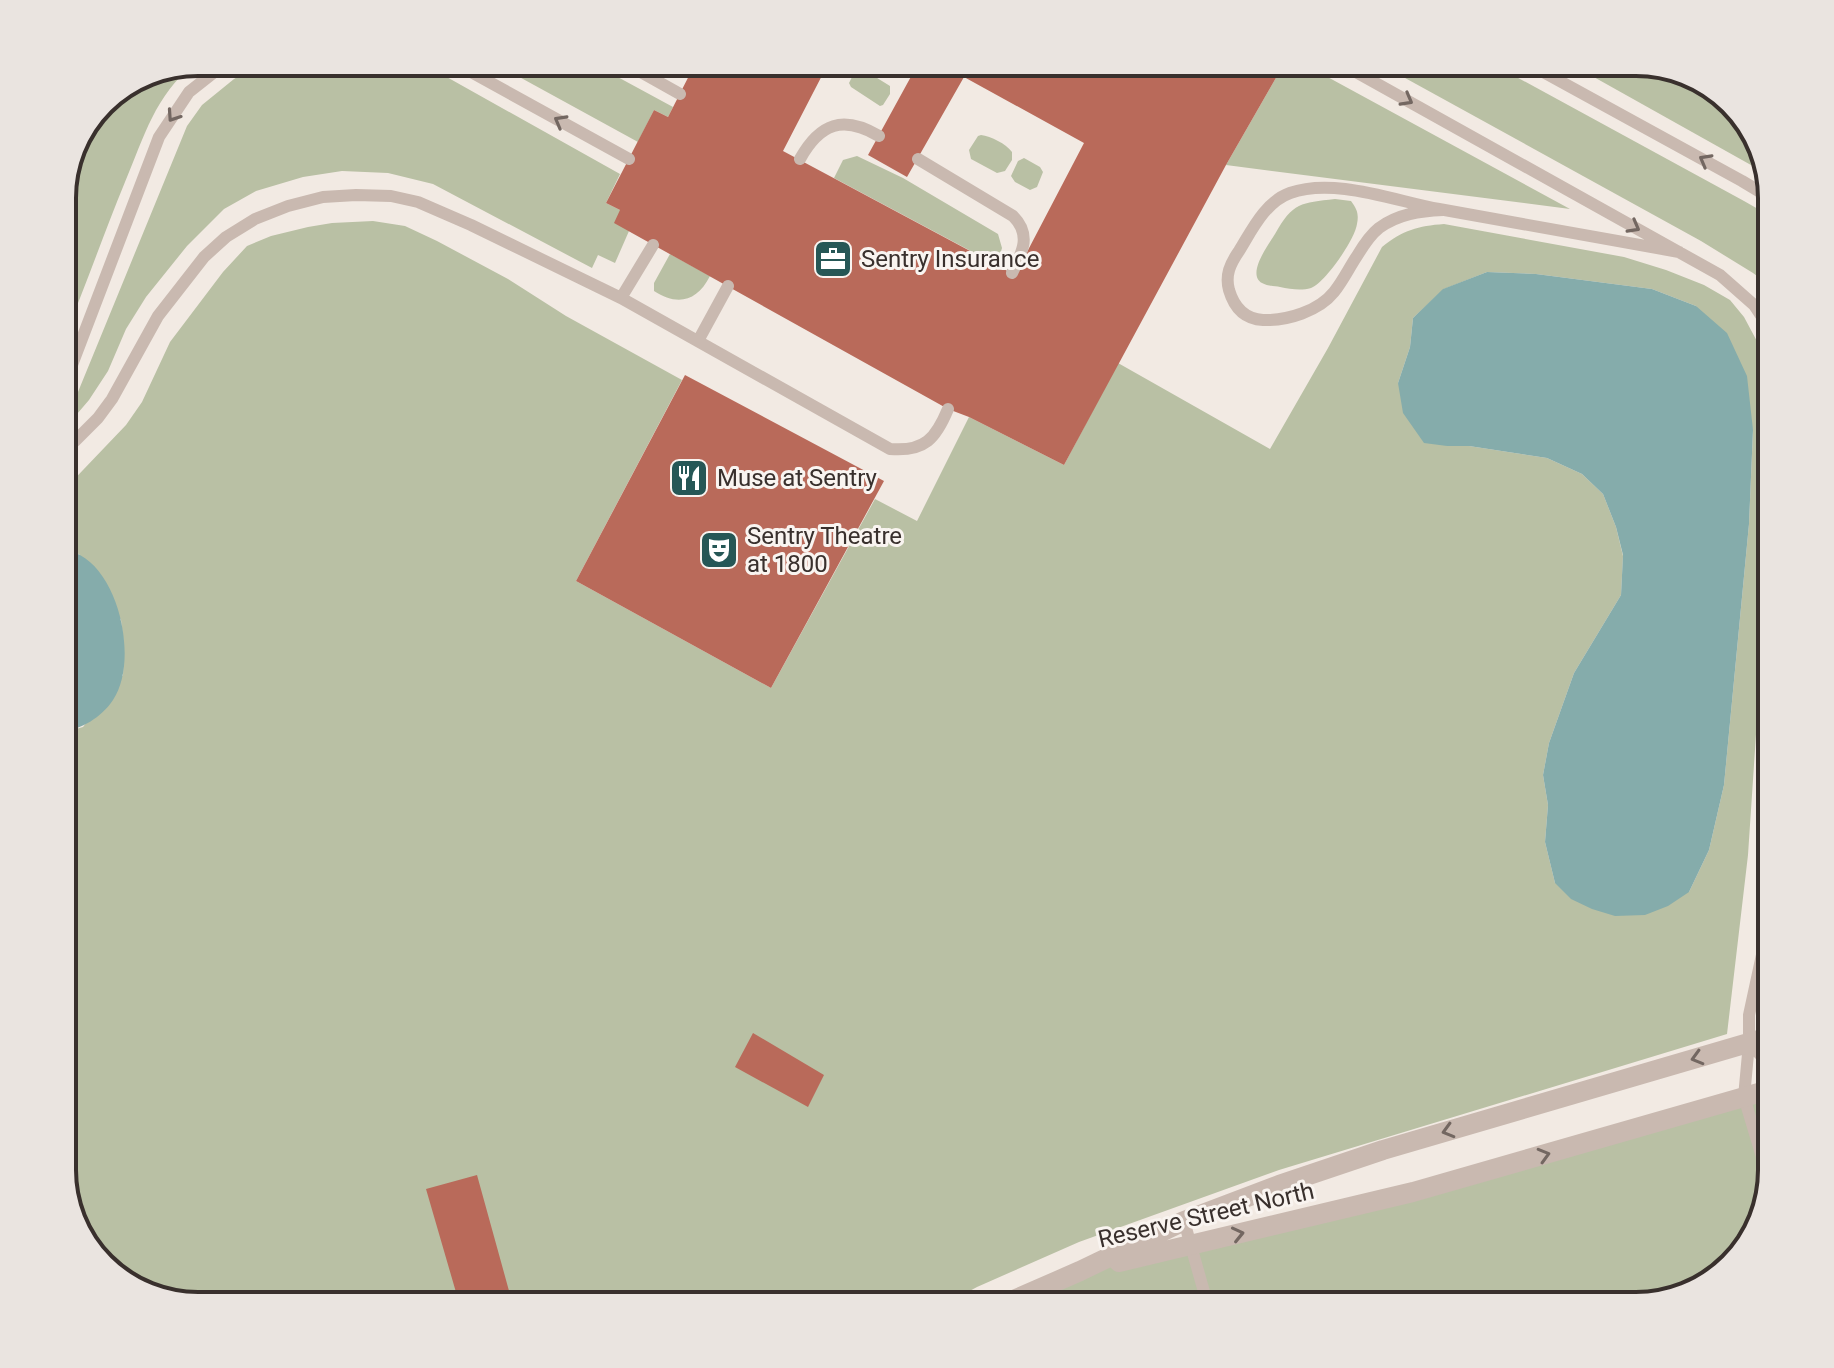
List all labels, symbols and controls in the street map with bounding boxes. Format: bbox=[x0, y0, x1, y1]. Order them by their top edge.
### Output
one-way arrow bbox=[1398, 90, 1412, 106]
one-way arrow bbox=[167, 108, 182, 122]
one-way arrow bbox=[554, 116, 569, 131]
one-way arrow bbox=[1699, 154, 1713, 170]
one-way arrow bbox=[1625, 217, 1639, 233]
office icon: Sentry Insurance bbox=[812, 238, 854, 280]
place label: Sentry Insurance bbox=[861, 245, 1039, 273]
restaurant icon: Muse at Sentry bbox=[668, 457, 710, 499]
place label: Muse at Sentry bbox=[717, 464, 878, 492]
place label: Sentry Theatre at 1800 bbox=[747, 522, 902, 578]
theatre icon: Sentry Theatre at 1800 bbox=[698, 529, 740, 571]
one-way arrow bbox=[1691, 1049, 1705, 1065]
one-way arrow bbox=[1441, 1122, 1455, 1138]
one-way arrow bbox=[1536, 1148, 1550, 1164]
street label: Reserve Street North bbox=[1095, 1177, 1317, 1253]
one-way arrow bbox=[1230, 1226, 1244, 1243]

